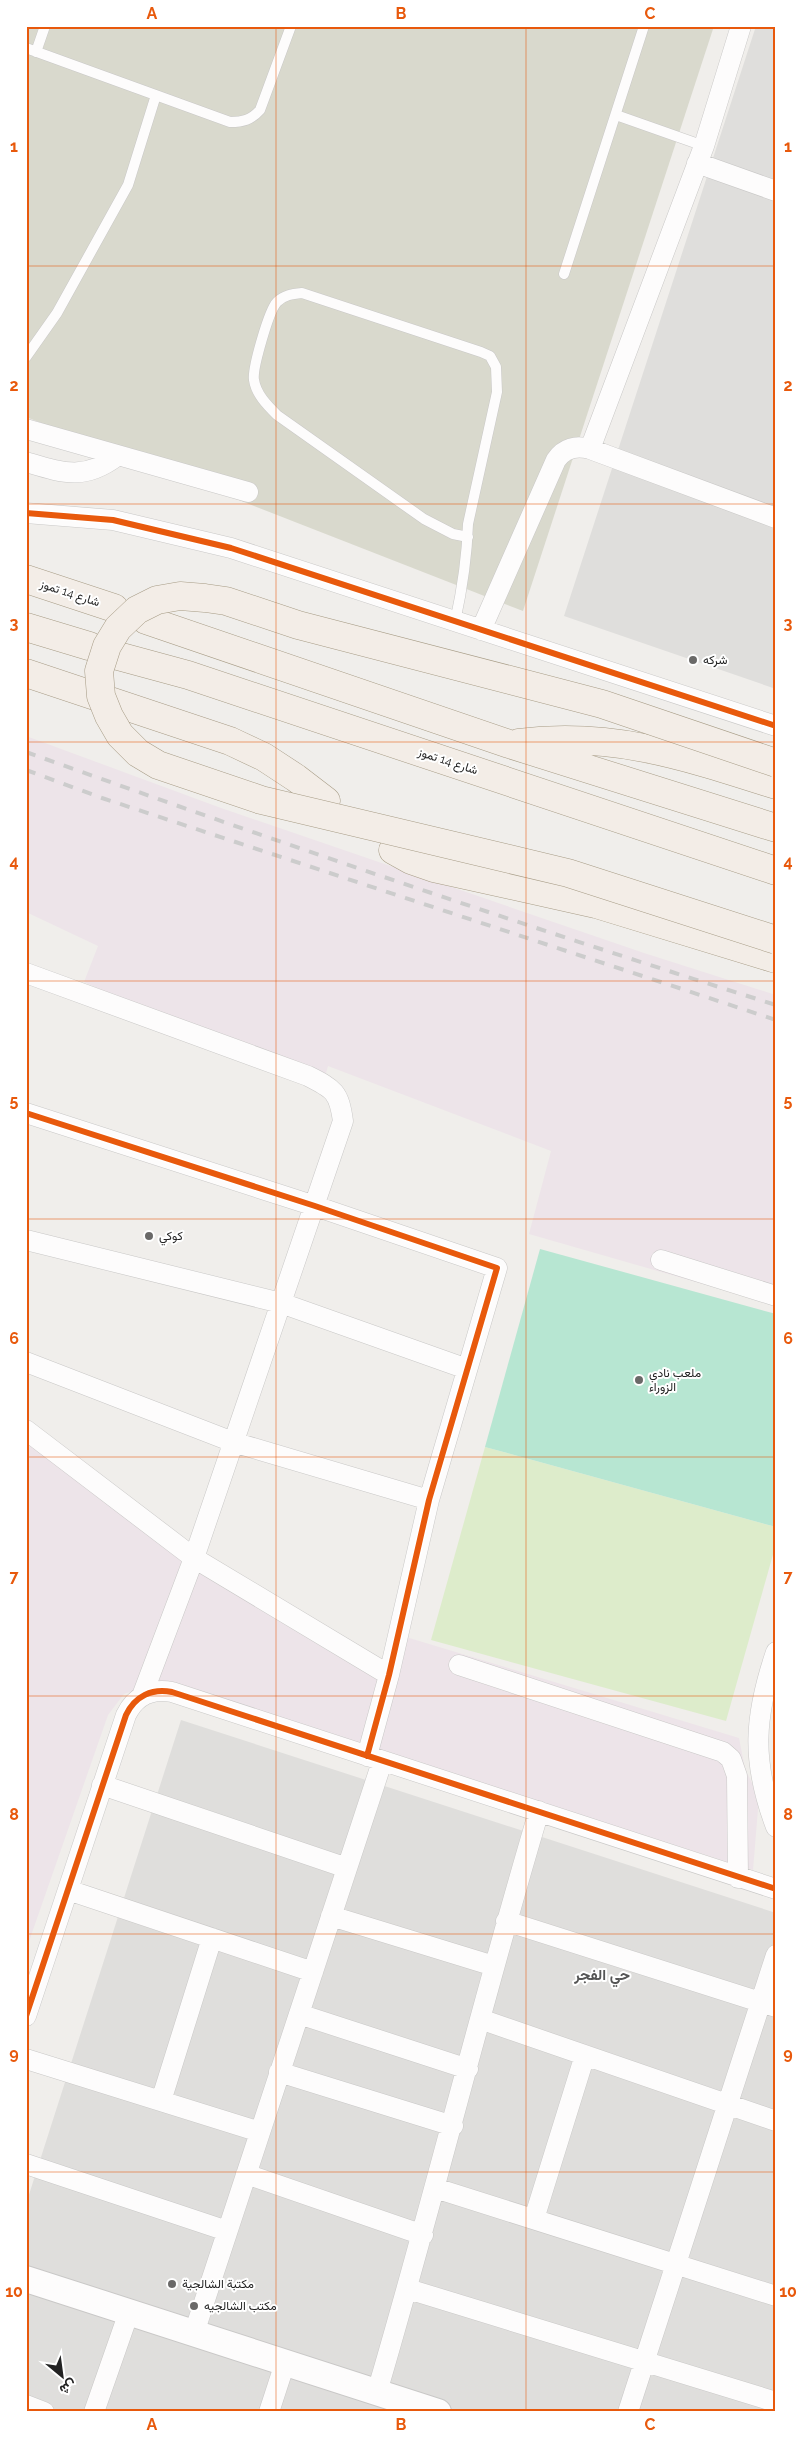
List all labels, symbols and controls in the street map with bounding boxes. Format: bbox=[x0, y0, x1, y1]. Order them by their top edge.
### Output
text: A bbox=[147, 4, 158, 23]
text: B bbox=[396, 4, 407, 23]
text: C bbox=[645, 4, 656, 23]
text: 1 bbox=[10, 137, 18, 156]
text: 1 bbox=[784, 137, 792, 156]
text: 2 bbox=[9, 376, 19, 395]
text: 2 bbox=[783, 376, 793, 395]
street label: شارع 14 تموز bbox=[37, 576, 102, 611]
text: 3 bbox=[10, 614, 19, 633]
text: 3 bbox=[784, 614, 793, 633]
place label: شركه bbox=[703, 653, 728, 668]
marker: شركه bbox=[687, 654, 699, 666]
street label: شارع 14 تموز bbox=[415, 744, 480, 779]
text: 4 bbox=[9, 852, 19, 871]
text: 4 bbox=[783, 852, 793, 871]
text: 5 bbox=[10, 1091, 19, 1110]
text: 5 bbox=[784, 1091, 793, 1110]
place label: كوكي bbox=[159, 1229, 183, 1246]
marker: كوكي bbox=[143, 1230, 155, 1242]
text: 6 bbox=[9, 1329, 19, 1348]
text: 6 bbox=[783, 1329, 793, 1348]
place label: ملعب نادي الزوراء bbox=[649, 1366, 701, 1395]
marker: ملعب نادي الزوراء bbox=[633, 1374, 645, 1386]
text: 7 bbox=[10, 1567, 19, 1586]
text: 7 bbox=[784, 1567, 793, 1586]
text: 8 bbox=[9, 1805, 19, 1824]
text: 8 bbox=[783, 1805, 793, 1824]
district label: حي الفجر bbox=[573, 1966, 630, 1988]
text: 9 bbox=[9, 2044, 19, 2063]
text: 9 bbox=[783, 2044, 793, 2063]
place label: مكتبة الشالجية bbox=[182, 2277, 254, 2291]
marker: مكتبة الشالجية bbox=[166, 2278, 178, 2290]
text: 10 bbox=[5, 2282, 23, 2301]
text: 10 bbox=[779, 2282, 797, 2301]
place label: مكتب الشالجيه bbox=[204, 2299, 277, 2313]
marker: مكتب الشالجيه bbox=[188, 2300, 200, 2312]
north arrow bbox=[38, 2350, 88, 2400]
text: ش bbox=[56, 2375, 80, 2399]
text: A bbox=[147, 2415, 158, 2434]
text: B bbox=[396, 2415, 407, 2434]
text: C bbox=[645, 2415, 656, 2434]

